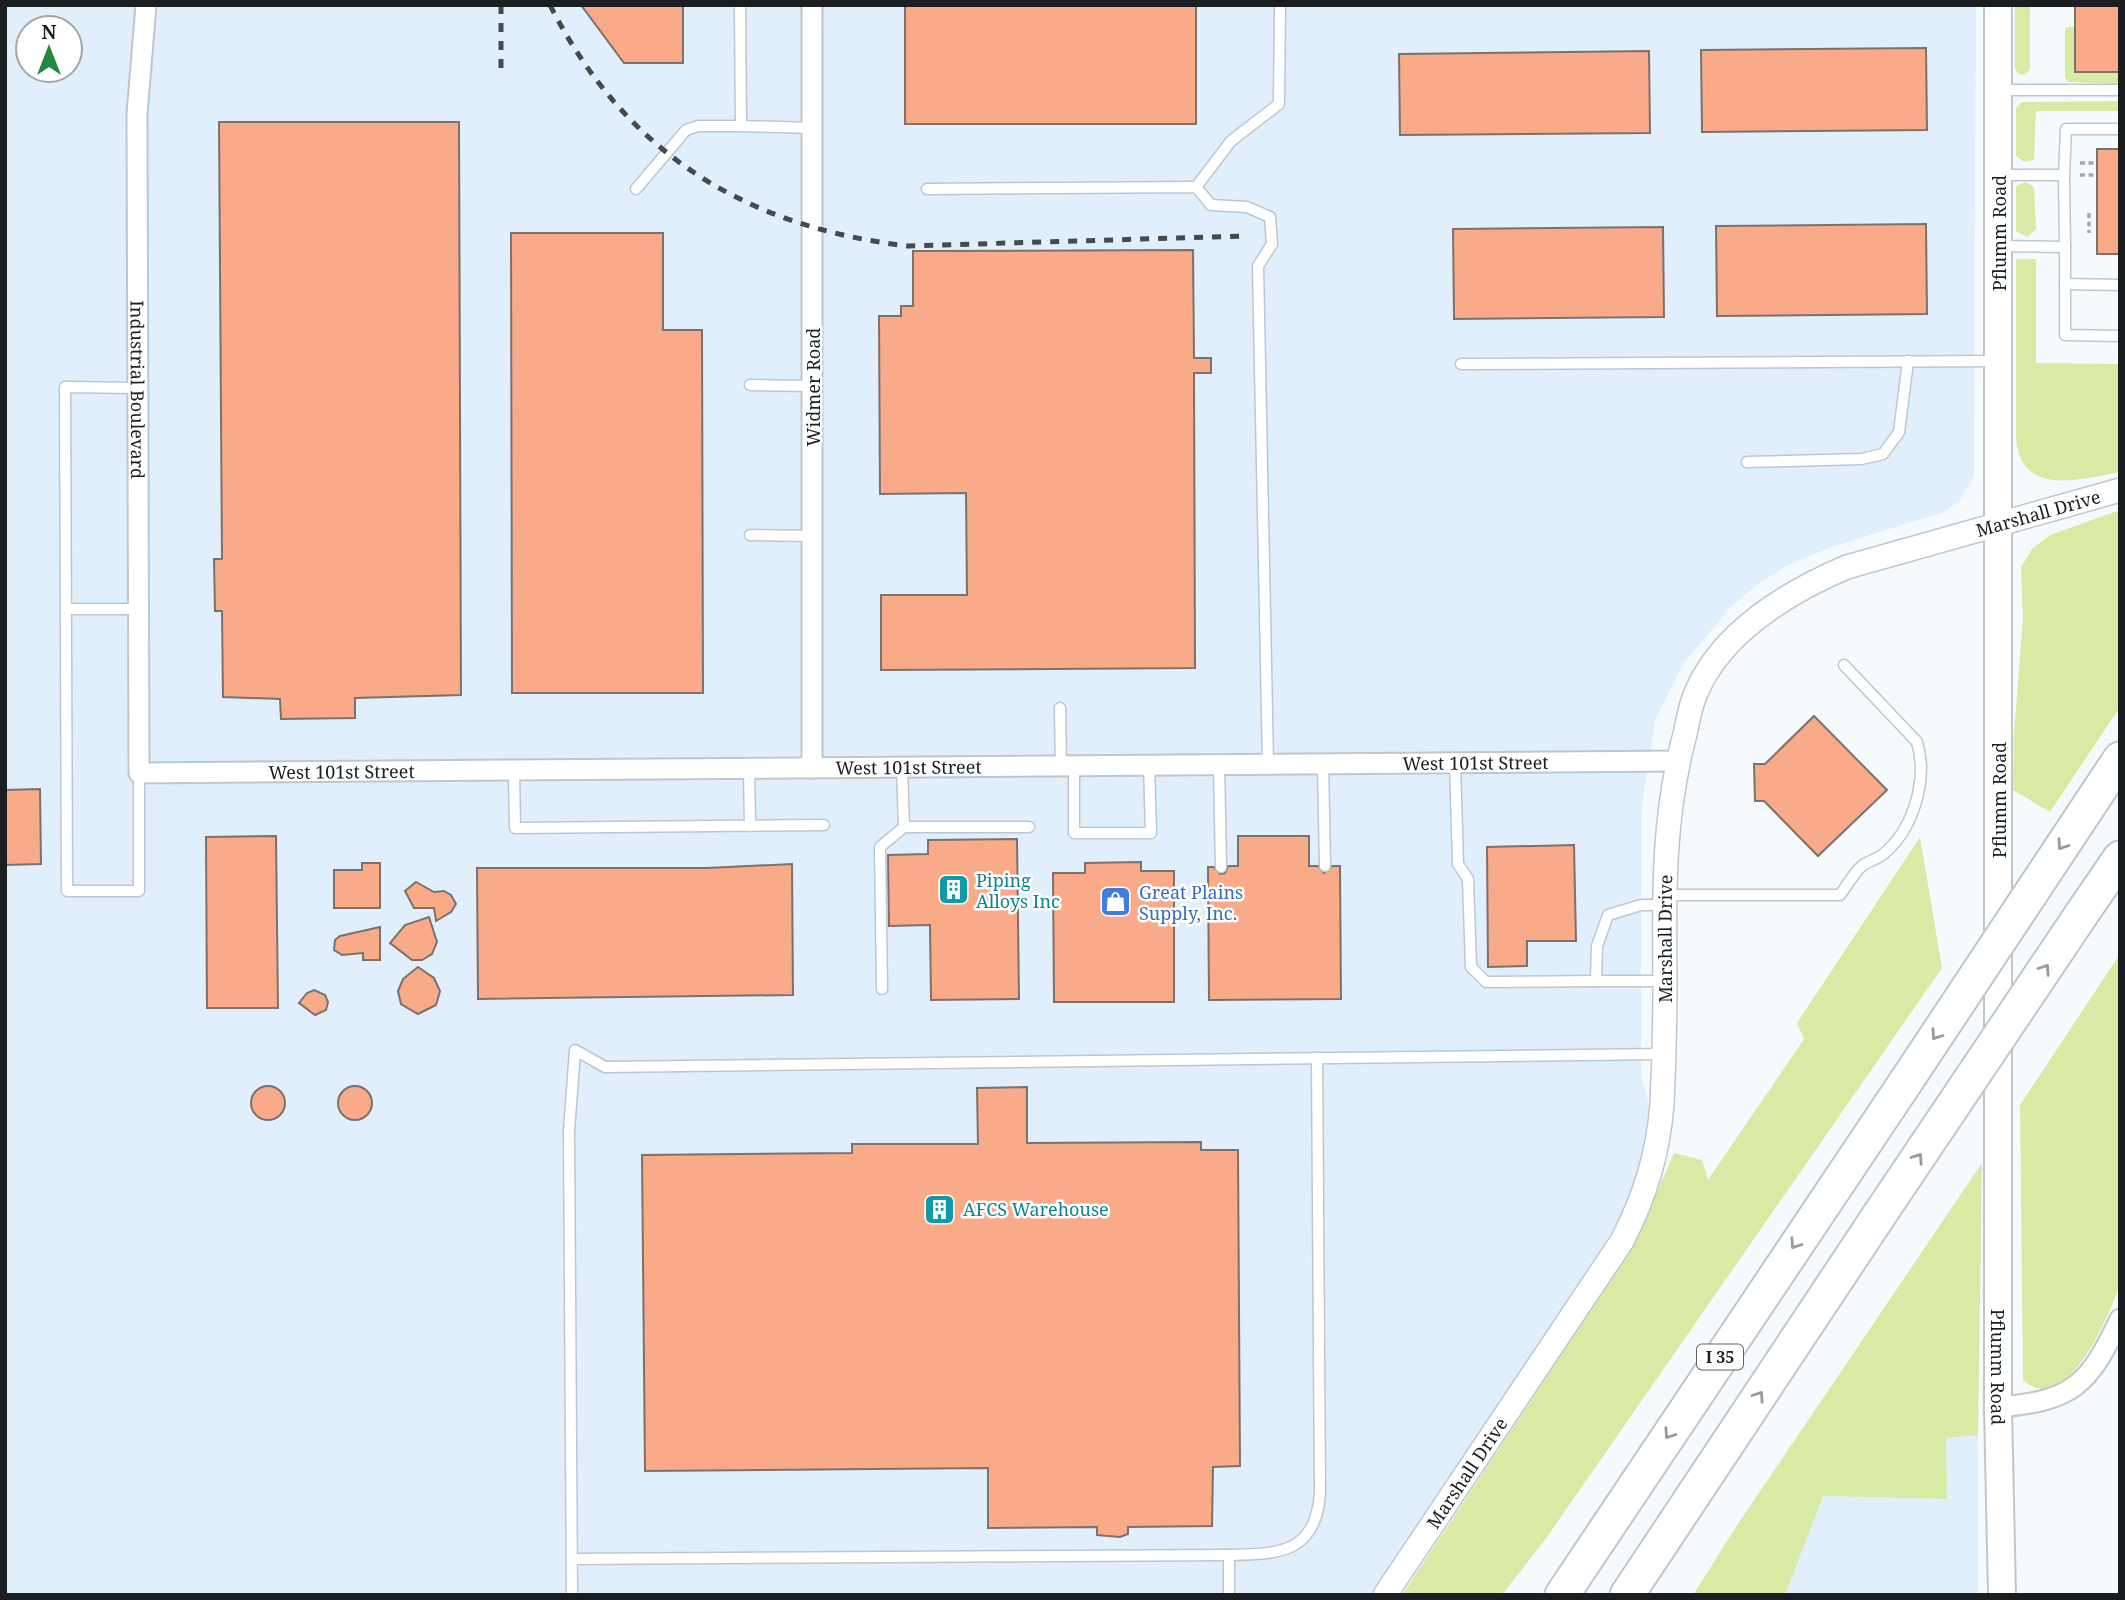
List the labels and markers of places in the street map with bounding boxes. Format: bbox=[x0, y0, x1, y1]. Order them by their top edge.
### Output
place label: Piping Alloys Inc bbox=[976, 868, 1060, 913]
building icon: Piping Alloys Inc bbox=[936, 873, 970, 907]
place label: Great Plains Supply, Inc. bbox=[1139, 880, 1243, 925]
shop icon: Great Plains Supply, Inc. bbox=[1099, 885, 1133, 919]
building icon: AFCS Warehouse bbox=[923, 1192, 957, 1226]
place label: AFCS Warehouse bbox=[963, 1197, 1109, 1221]

